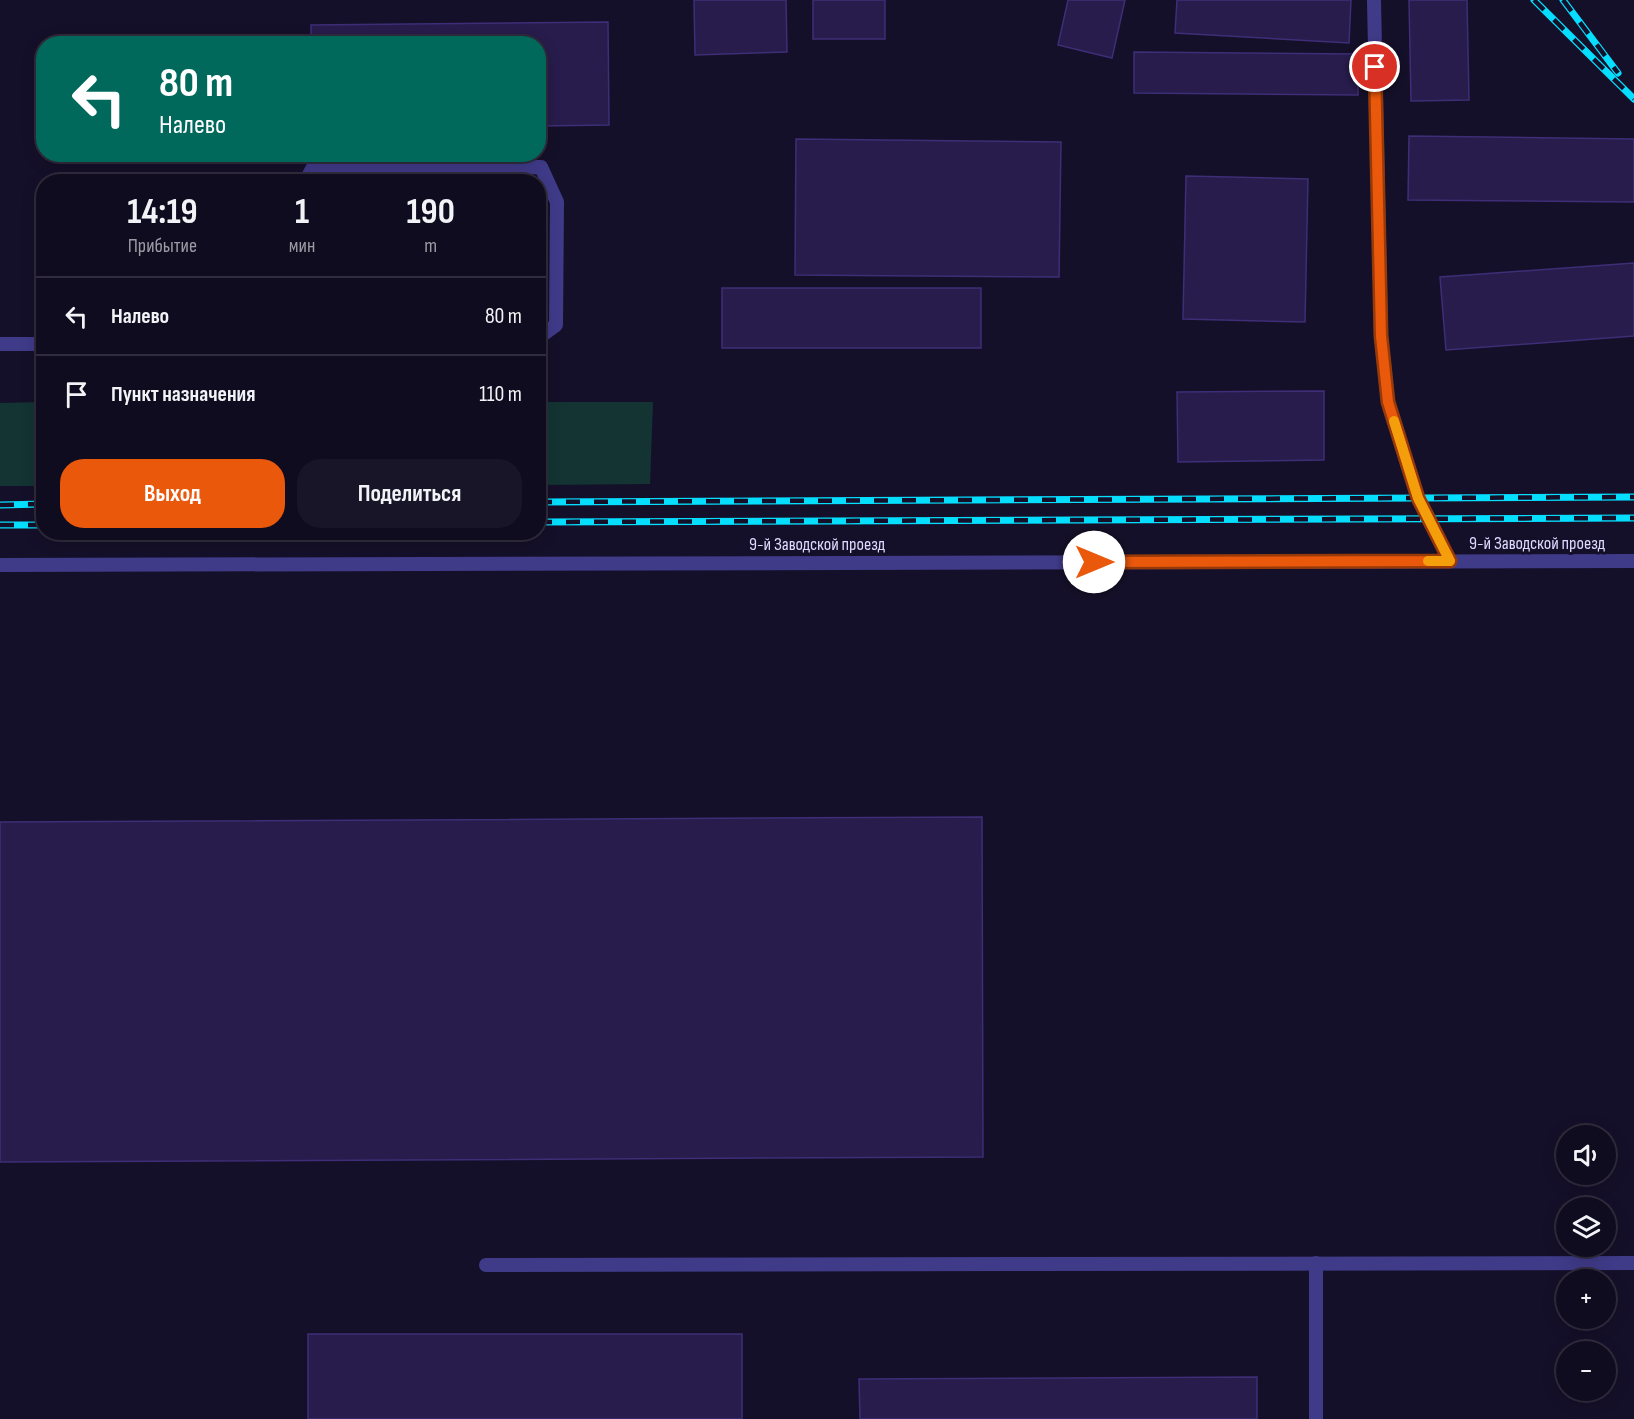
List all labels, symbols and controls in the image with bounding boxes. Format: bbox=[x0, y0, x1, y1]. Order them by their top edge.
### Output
pin bbox=[1349, 41, 1400, 92]
icon: arrive bbox=[1358, 50, 1391, 83]
text: 80 m bbox=[159, 58, 233, 109]
icon: left bbox=[60, 60, 138, 138]
text: Налево bbox=[159, 109, 226, 141]
text: 14:19 bbox=[127, 191, 198, 234]
text: 1 bbox=[295, 191, 309, 234]
text: 190 bbox=[406, 191, 455, 234]
text: Прибытие bbox=[128, 234, 197, 258]
text: мин bbox=[289, 234, 315, 258]
text: m bbox=[424, 234, 437, 258]
icon: left bbox=[60, 300, 93, 333]
text: Налево bbox=[111, 303, 169, 330]
text: 80 m bbox=[485, 303, 522, 330]
icon: arrive bbox=[60, 378, 93, 411]
text: Пункт назначения bbox=[111, 381, 255, 408]
text: 110 m bbox=[479, 381, 522, 408]
button: Выход bbox=[60, 459, 285, 528]
button: Поделиться bbox=[297, 459, 522, 528]
position arrow bbox=[1062, 530, 1126, 594]
street label: 9-й Заводской проезд bbox=[1469, 533, 1606, 554]
street label: 9-й Заводской проезд bbox=[749, 534, 886, 555]
map controls bbox=[1556, 1125, 1616, 1401]
button: sound bbox=[1556, 1125, 1616, 1185]
button: layers bbox=[1556, 1197, 1616, 1257]
button: + bbox=[1556, 1269, 1616, 1329]
button: − bbox=[1556, 1341, 1616, 1401]

